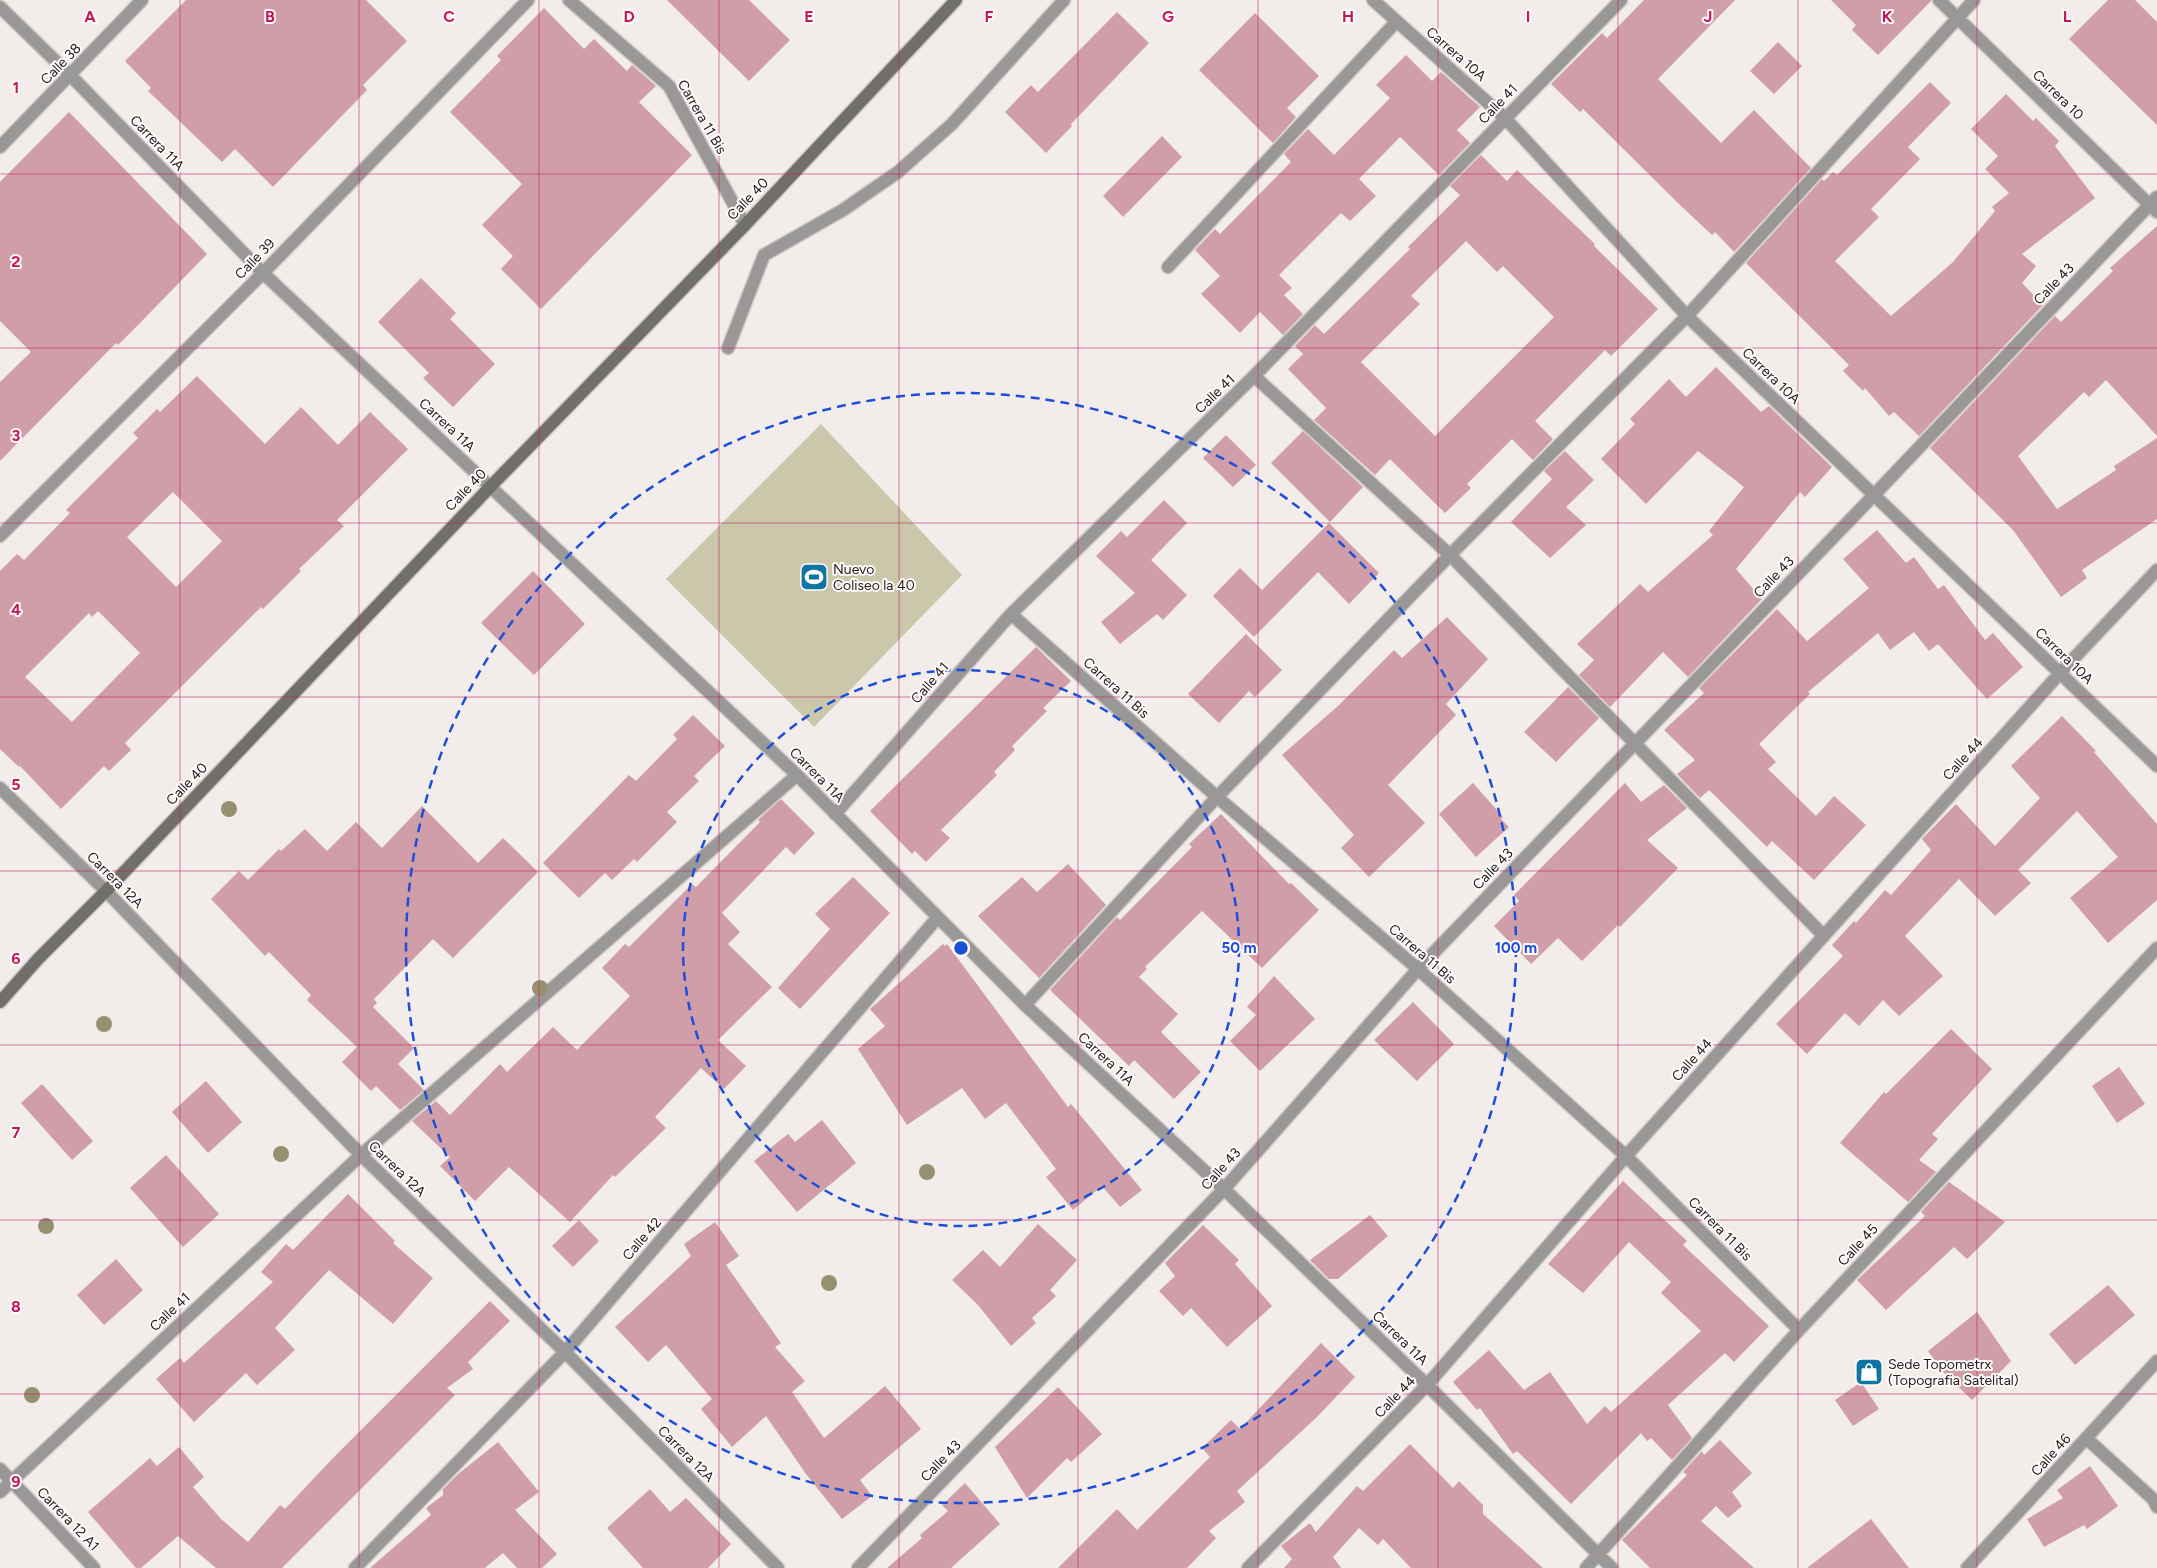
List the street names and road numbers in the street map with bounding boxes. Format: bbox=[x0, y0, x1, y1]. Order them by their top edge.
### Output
street label: Carrera 10A bbox=[1423, 23, 1490, 85]
street label: Calle 38 bbox=[37, 40, 85, 88]
street label: Carrera 10 bbox=[2029, 67, 2087, 124]
street label: Carrera 11 Bis bbox=[674, 77, 730, 157]
street label: Calle 41 bbox=[1475, 80, 1521, 128]
street label: Carrera 11A bbox=[126, 112, 188, 175]
street label: Calle 40 bbox=[724, 174, 772, 224]
street label: Calle 39 bbox=[232, 235, 279, 283]
street label: Calle 43 bbox=[2030, 260, 2078, 308]
street label: Carrera 10A bbox=[1739, 344, 1804, 408]
street label: Calle 41 bbox=[1191, 371, 1239, 417]
street label: Carrera 11A bbox=[415, 395, 479, 456]
street label: Calle 40 bbox=[442, 465, 490, 515]
street label: Calle 43 bbox=[1750, 553, 1798, 601]
street label: Carrera 10A bbox=[2032, 624, 2097, 688]
street label: Carrera 11 Bis bbox=[1079, 654, 1153, 722]
street label: Calle 41 bbox=[908, 659, 952, 707]
street label: Calle 44 bbox=[1939, 734, 1987, 784]
street label: Carrera 11A bbox=[786, 744, 848, 806]
street label: Calle 40 bbox=[163, 759, 211, 809]
street label: Calle 43 bbox=[1469, 845, 1517, 893]
street label: Carrera 12A bbox=[83, 848, 147, 912]
street label: Carrera 11 Bis bbox=[1385, 920, 1459, 988]
street label: Carrera 11A bbox=[1074, 1029, 1138, 1090]
street label: Calle 44 bbox=[1668, 1035, 1716, 1085]
street label: Carrera 12A bbox=[365, 1138, 429, 1201]
street label: Calle 43 bbox=[1198, 1144, 1244, 1194]
street label: Carrera 11 Bis bbox=[1685, 1194, 1755, 1264]
street label: Calle 42 bbox=[619, 1214, 665, 1264]
street label: Calle 45 bbox=[1834, 1220, 1882, 1270]
street label: Calle 41 bbox=[146, 1289, 194, 1335]
street label: Carrera 11A bbox=[1369, 1307, 1432, 1369]
street label: Calle 44 bbox=[1371, 1372, 1419, 1422]
street label: Carrera 12A bbox=[654, 1422, 718, 1486]
street label: Calle 46 bbox=[2028, 1430, 2074, 1480]
street label: Calle 43 bbox=[917, 1437, 965, 1485]
street label: Carrera 12 A1 bbox=[33, 1484, 103, 1554]

